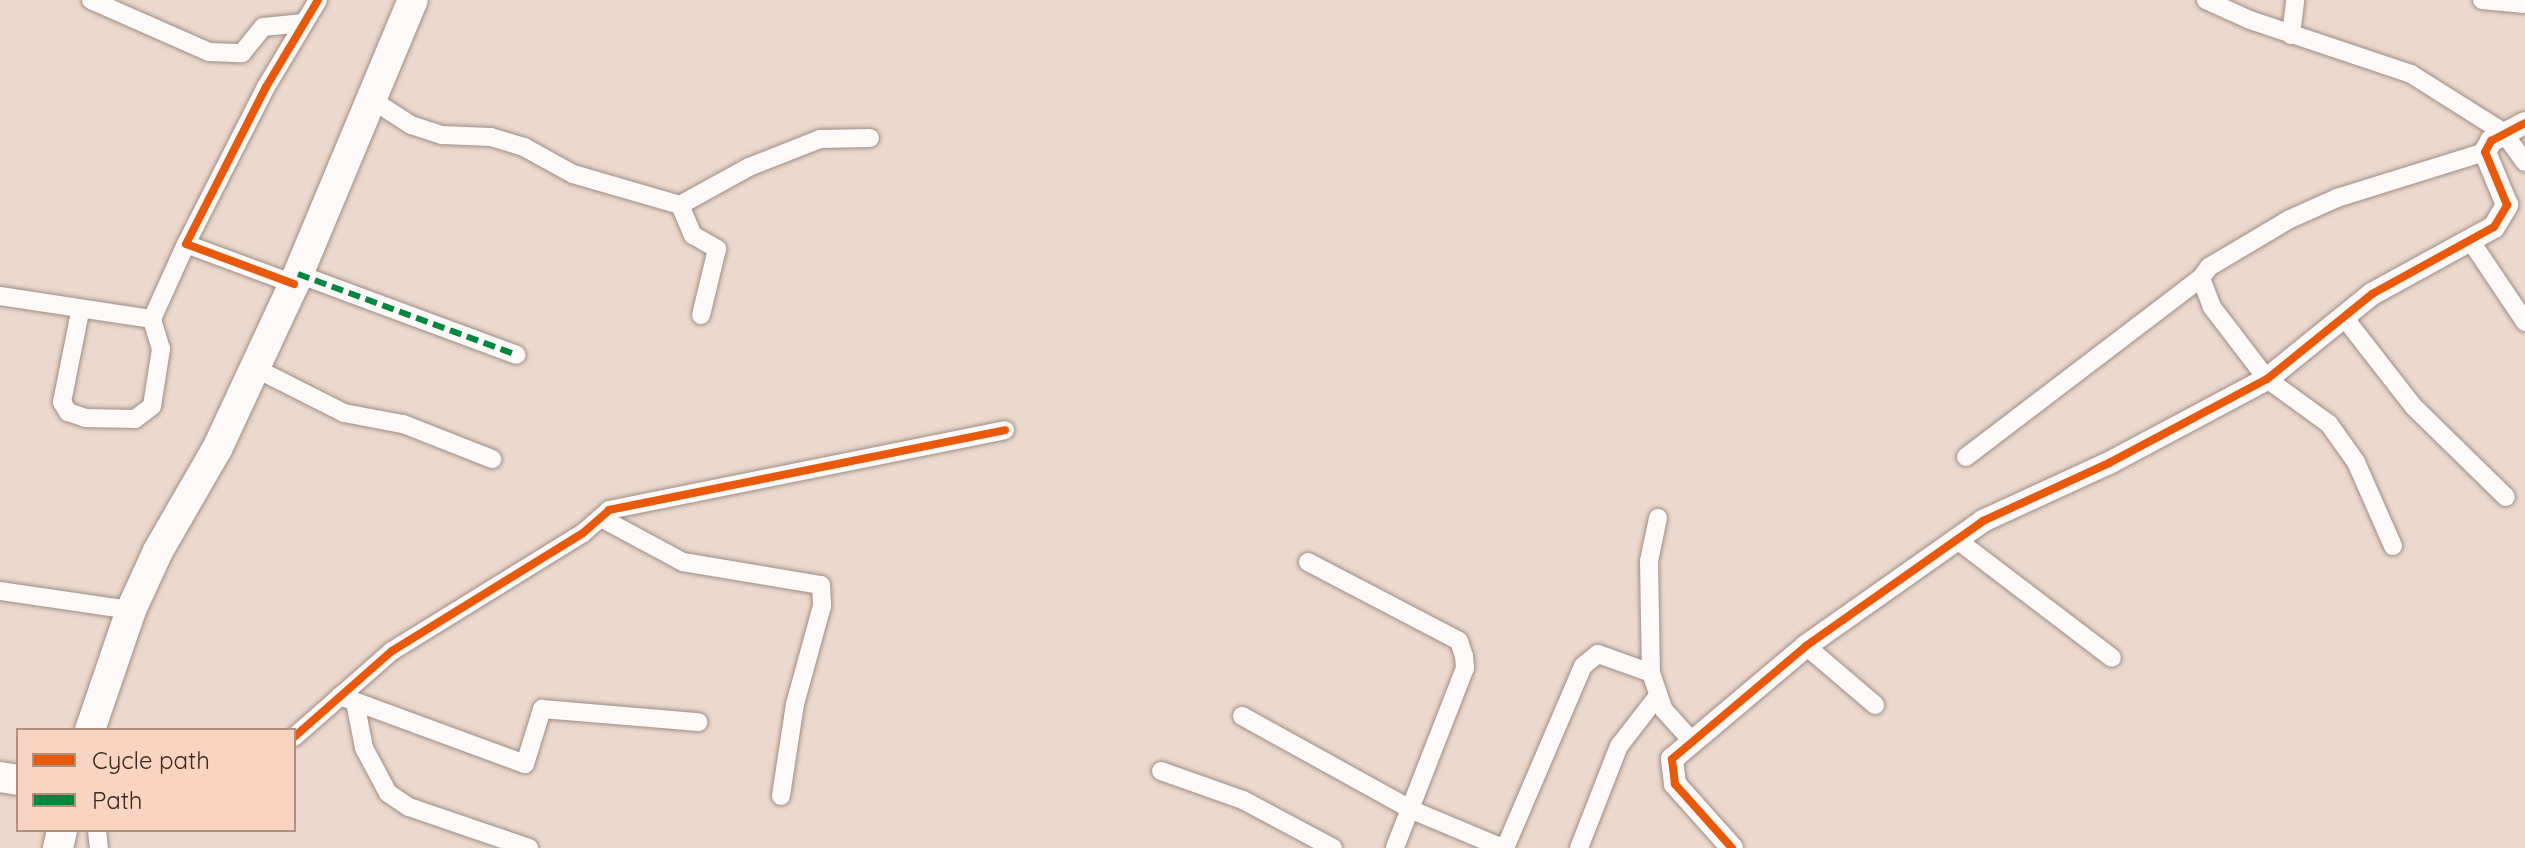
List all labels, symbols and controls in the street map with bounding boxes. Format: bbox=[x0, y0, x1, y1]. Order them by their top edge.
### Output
legend bbox=[16, 728, 296, 832]
text: Cycle path bbox=[92, 745, 210, 775]
text: Path bbox=[92, 785, 143, 815]

